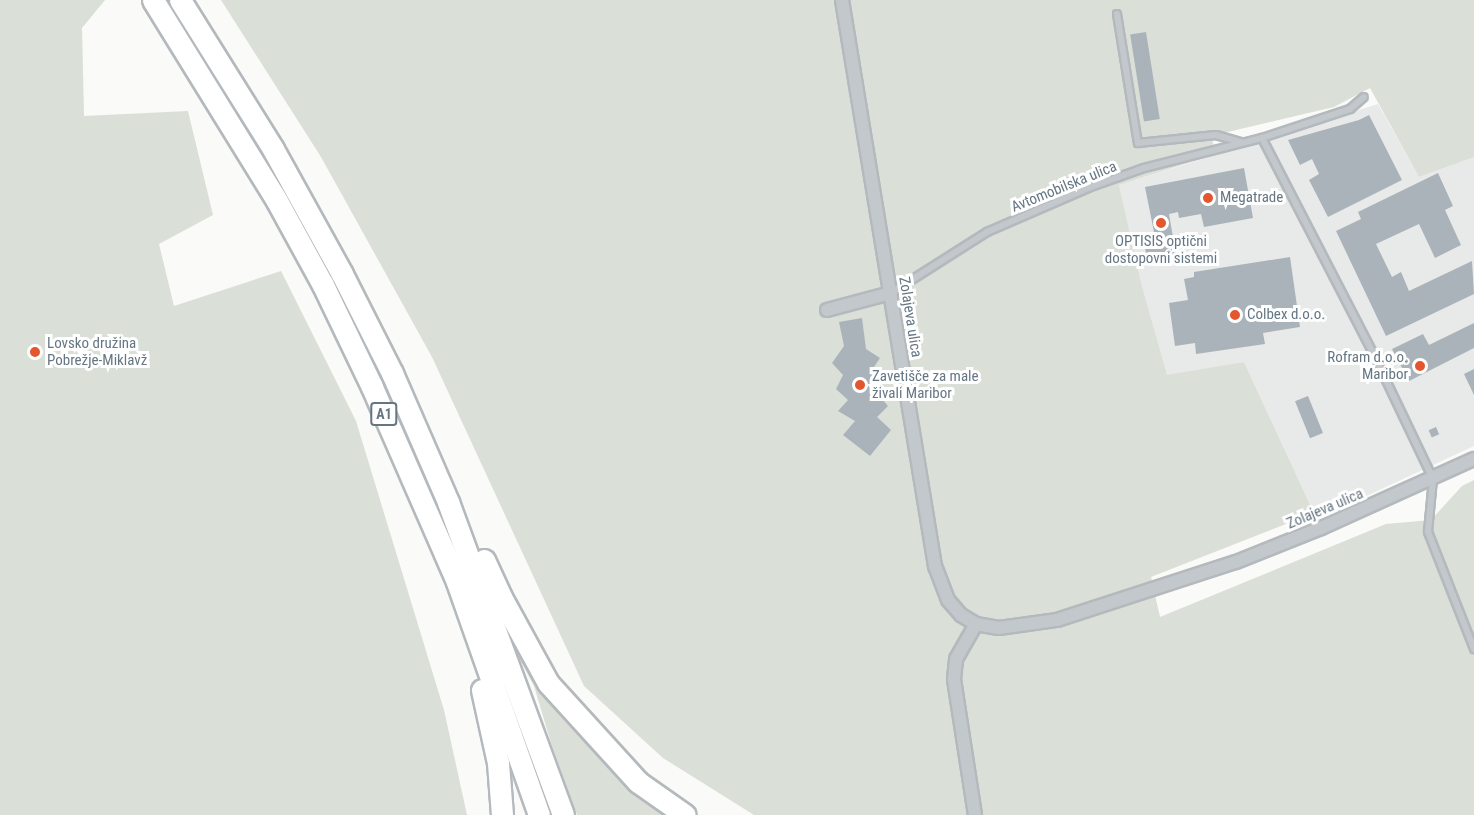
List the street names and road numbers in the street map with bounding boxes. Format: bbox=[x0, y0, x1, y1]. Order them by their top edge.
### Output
street label: Avtomobilska ulica bbox=[1009, 158, 1119, 216]
street label: Zolajeva ulica bbox=[895, 275, 925, 359]
road number: A1 bbox=[369, 403, 399, 425]
street label: Zolajeva ulica bbox=[1284, 485, 1366, 533]

